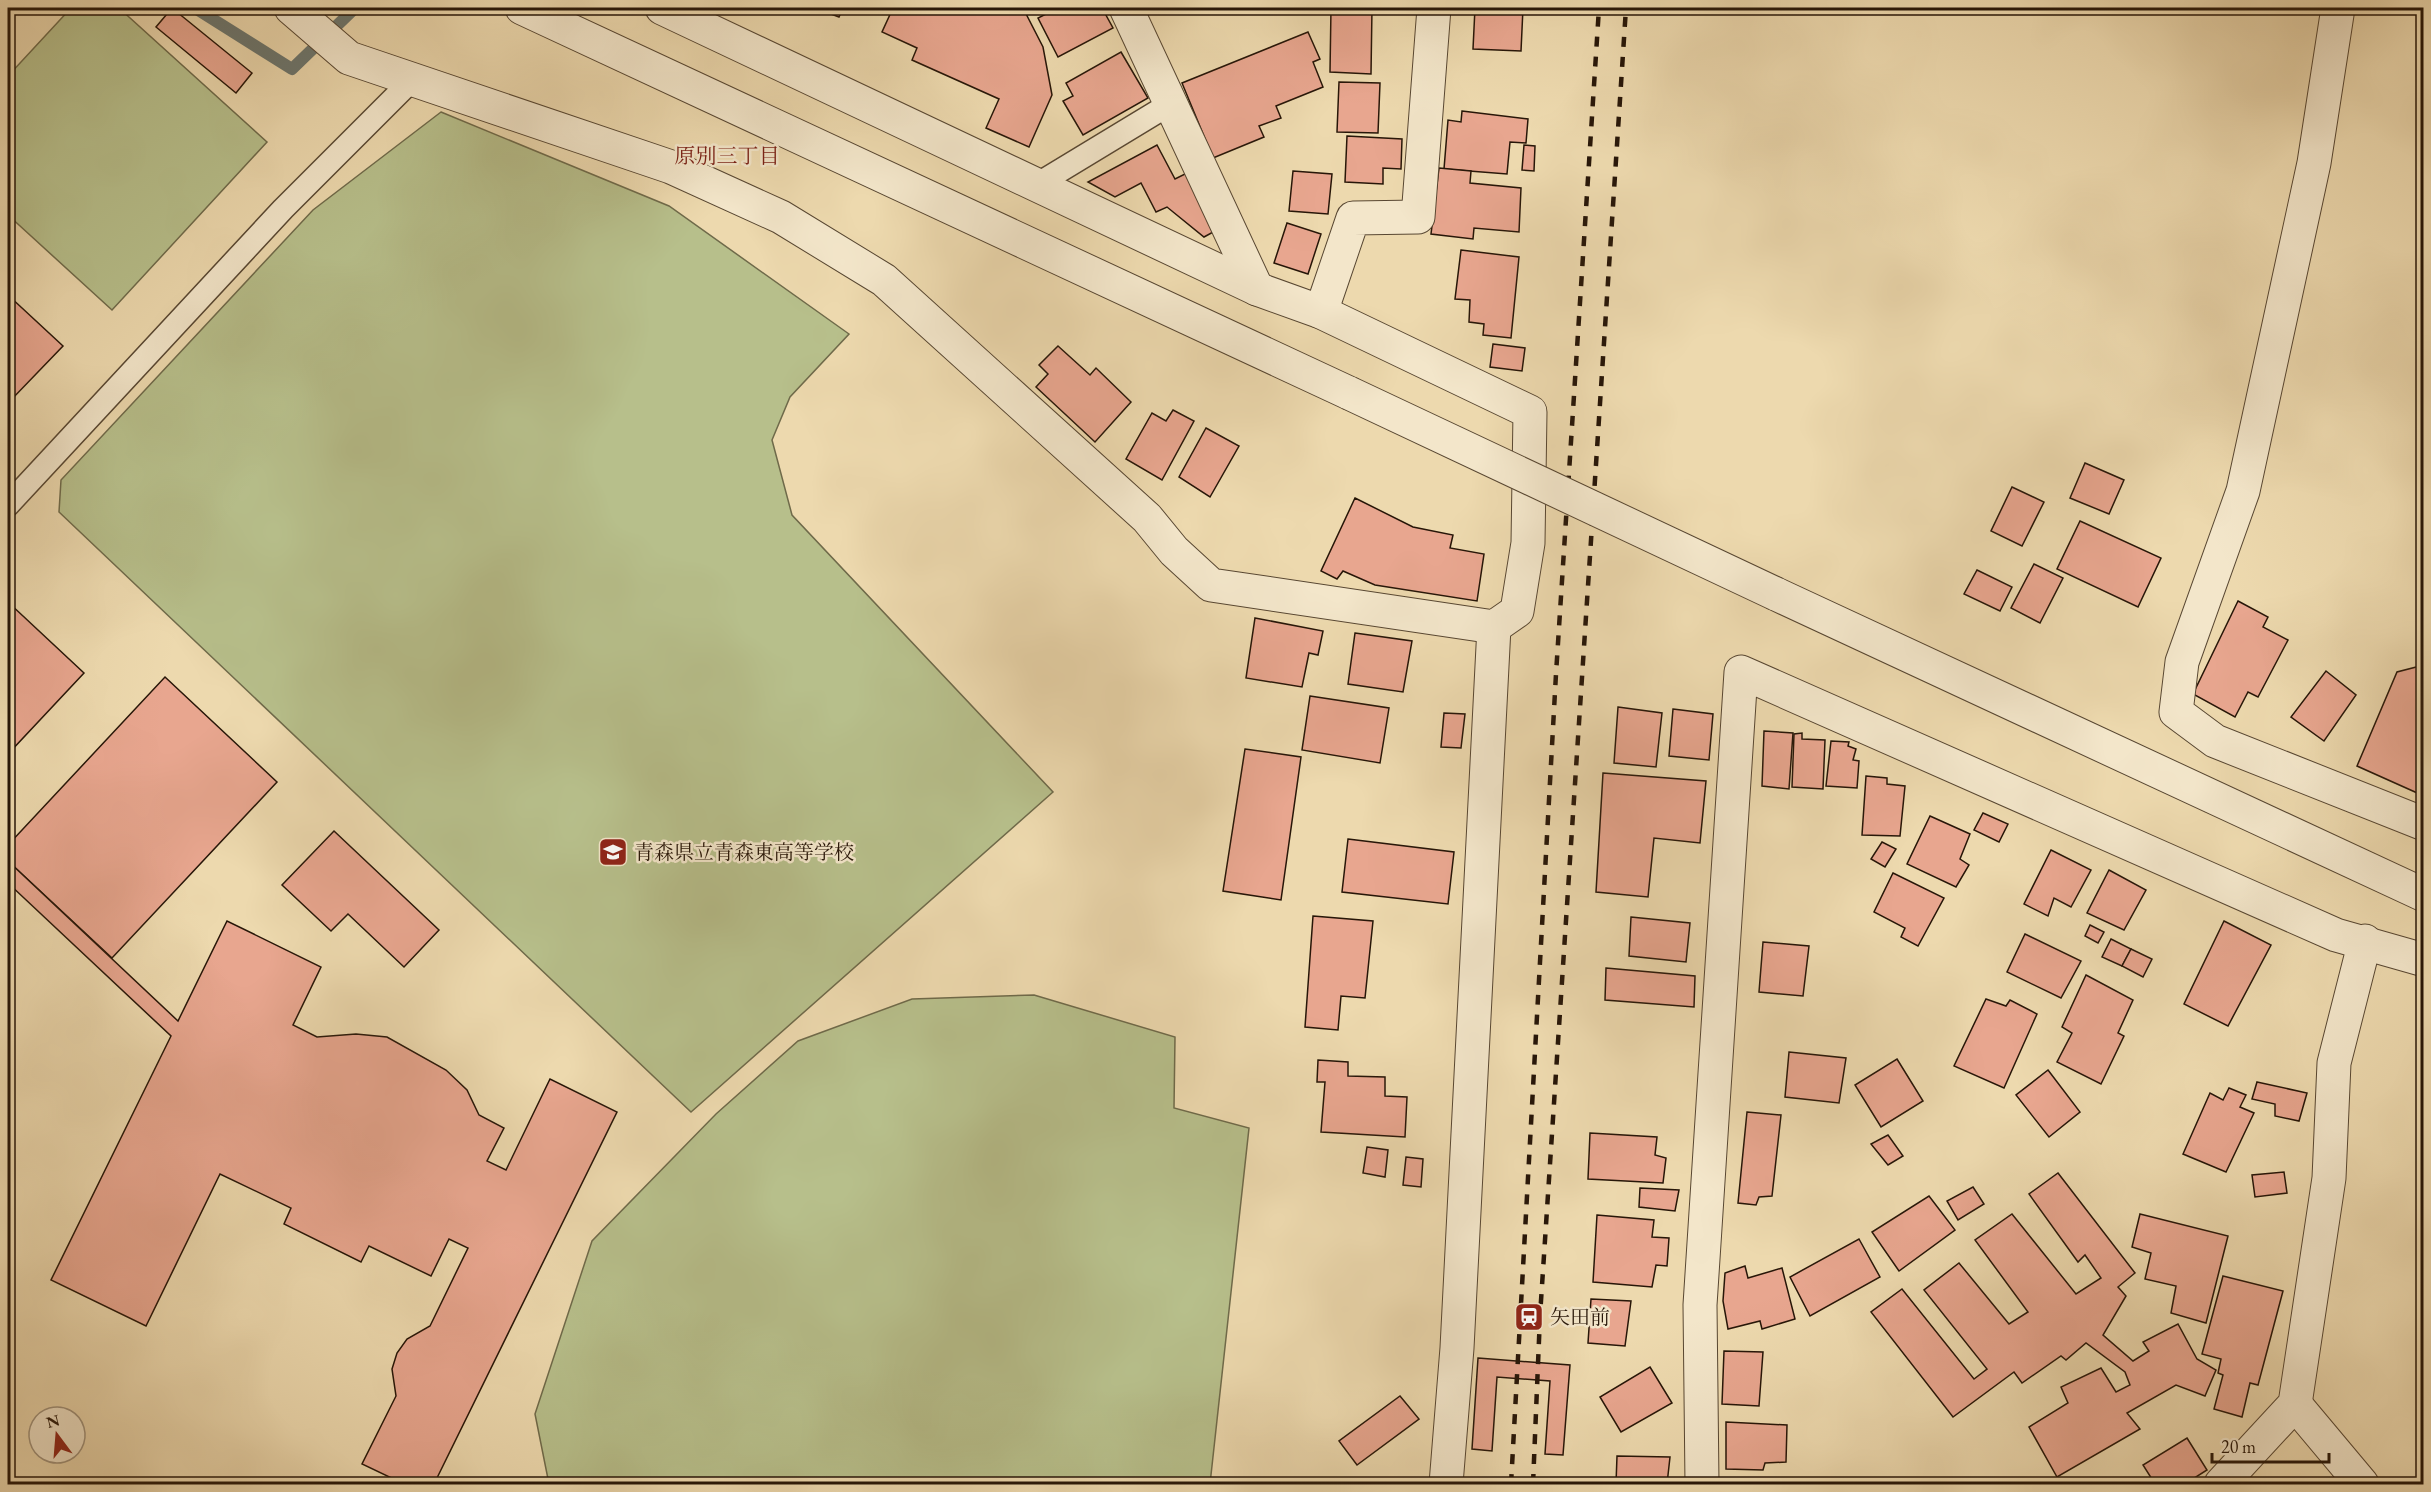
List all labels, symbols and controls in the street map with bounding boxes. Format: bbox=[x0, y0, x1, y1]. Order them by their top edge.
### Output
district label: 原別三丁目 bbox=[675, 142, 780, 169]
school or university icon: 青森県立青森東高等学校 bbox=[597, 836, 629, 868]
place label: 青森県立青森東高等学校 bbox=[634, 839, 854, 865]
station icon: 矢田前 bbox=[1513, 1301, 1545, 1333]
place label: 矢田前 bbox=[1550, 1304, 1610, 1330]
north arrow bbox=[27, 1405, 87, 1465]
text: N bbox=[44, 1409, 62, 1433]
scale bar bbox=[2212, 1426, 2329, 1464]
text: 20 m bbox=[2221, 1435, 2256, 1458]

